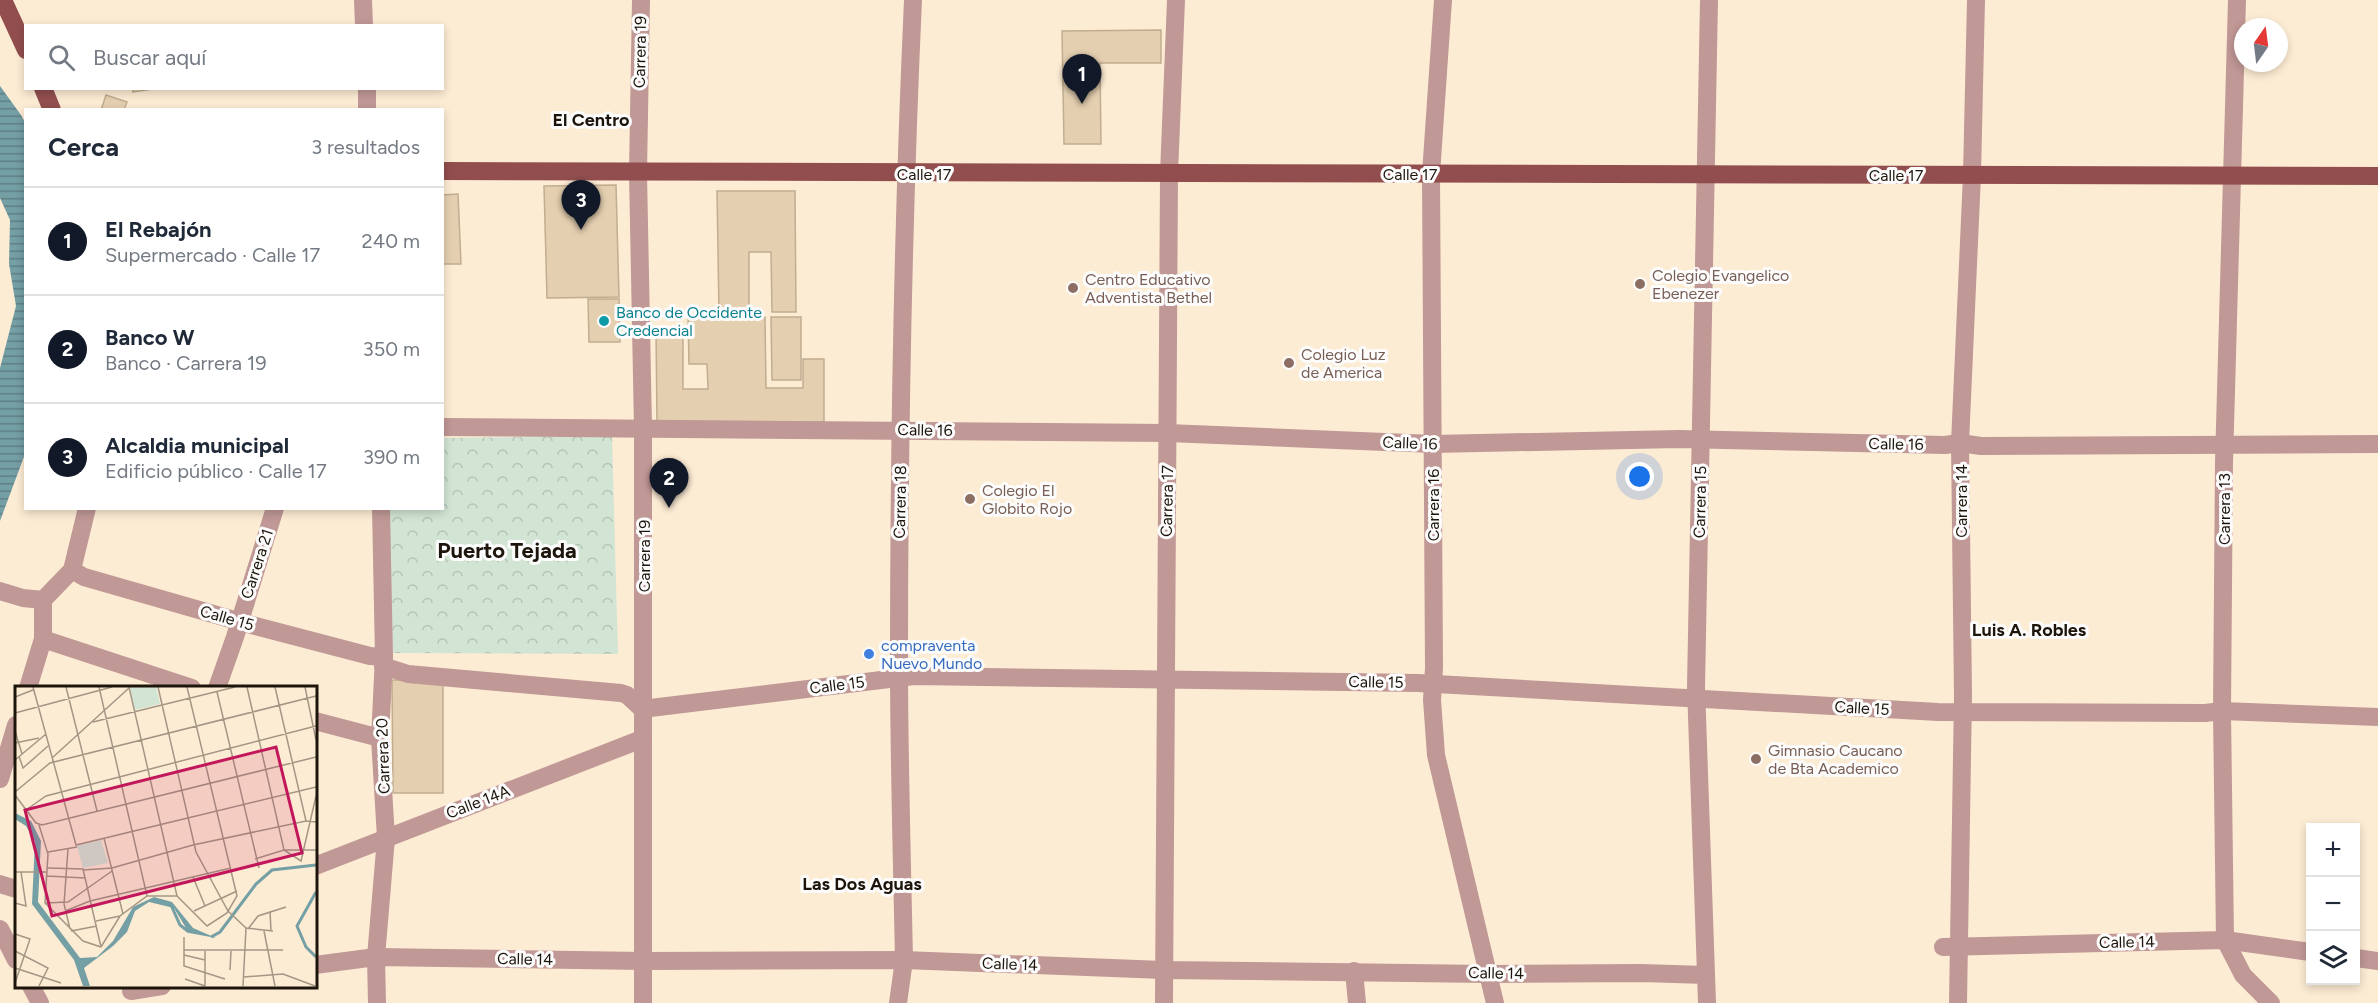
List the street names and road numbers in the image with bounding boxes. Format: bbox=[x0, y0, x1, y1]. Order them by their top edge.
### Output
street label: Carrera 19 bbox=[630, 16, 650, 88]
street label: Calle 17 bbox=[897, 165, 952, 184]
street label: Calle 17 bbox=[1383, 165, 1438, 184]
street label: Calle 17 bbox=[1869, 166, 1924, 185]
street label: Calle 16 bbox=[897, 420, 953, 440]
street label: Calle 16 bbox=[1382, 433, 1438, 453]
street label: Calle 16 bbox=[1868, 434, 1924, 454]
street label: Carrera 17 bbox=[1157, 464, 1177, 537]
street label: Carrera 14 bbox=[1952, 464, 1971, 538]
street label: Carrera 18 bbox=[890, 465, 910, 539]
street label: Carrera 15 bbox=[1690, 466, 1710, 538]
street label: Carrera 16 bbox=[1424, 469, 1443, 541]
street label: Carrera 13 bbox=[2215, 473, 2234, 545]
street label: Carrera 19 bbox=[635, 520, 654, 592]
street label: Carrera 21 bbox=[237, 527, 277, 601]
street label: Calle 15 bbox=[198, 601, 256, 635]
street label: Calle 15 bbox=[808, 672, 866, 698]
street label: Calle 15 bbox=[1348, 672, 1404, 692]
street label: Calle 15 bbox=[1834, 697, 1890, 719]
street label: Carrera 20 bbox=[372, 718, 394, 794]
street label: Calle 14A bbox=[443, 781, 513, 823]
street label: Calle 14 bbox=[2099, 932, 2155, 952]
street label: Calle 14 bbox=[497, 949, 553, 969]
street label: Calle 14 bbox=[982, 954, 1038, 974]
street label: Calle 14 bbox=[1468, 963, 1524, 983]

